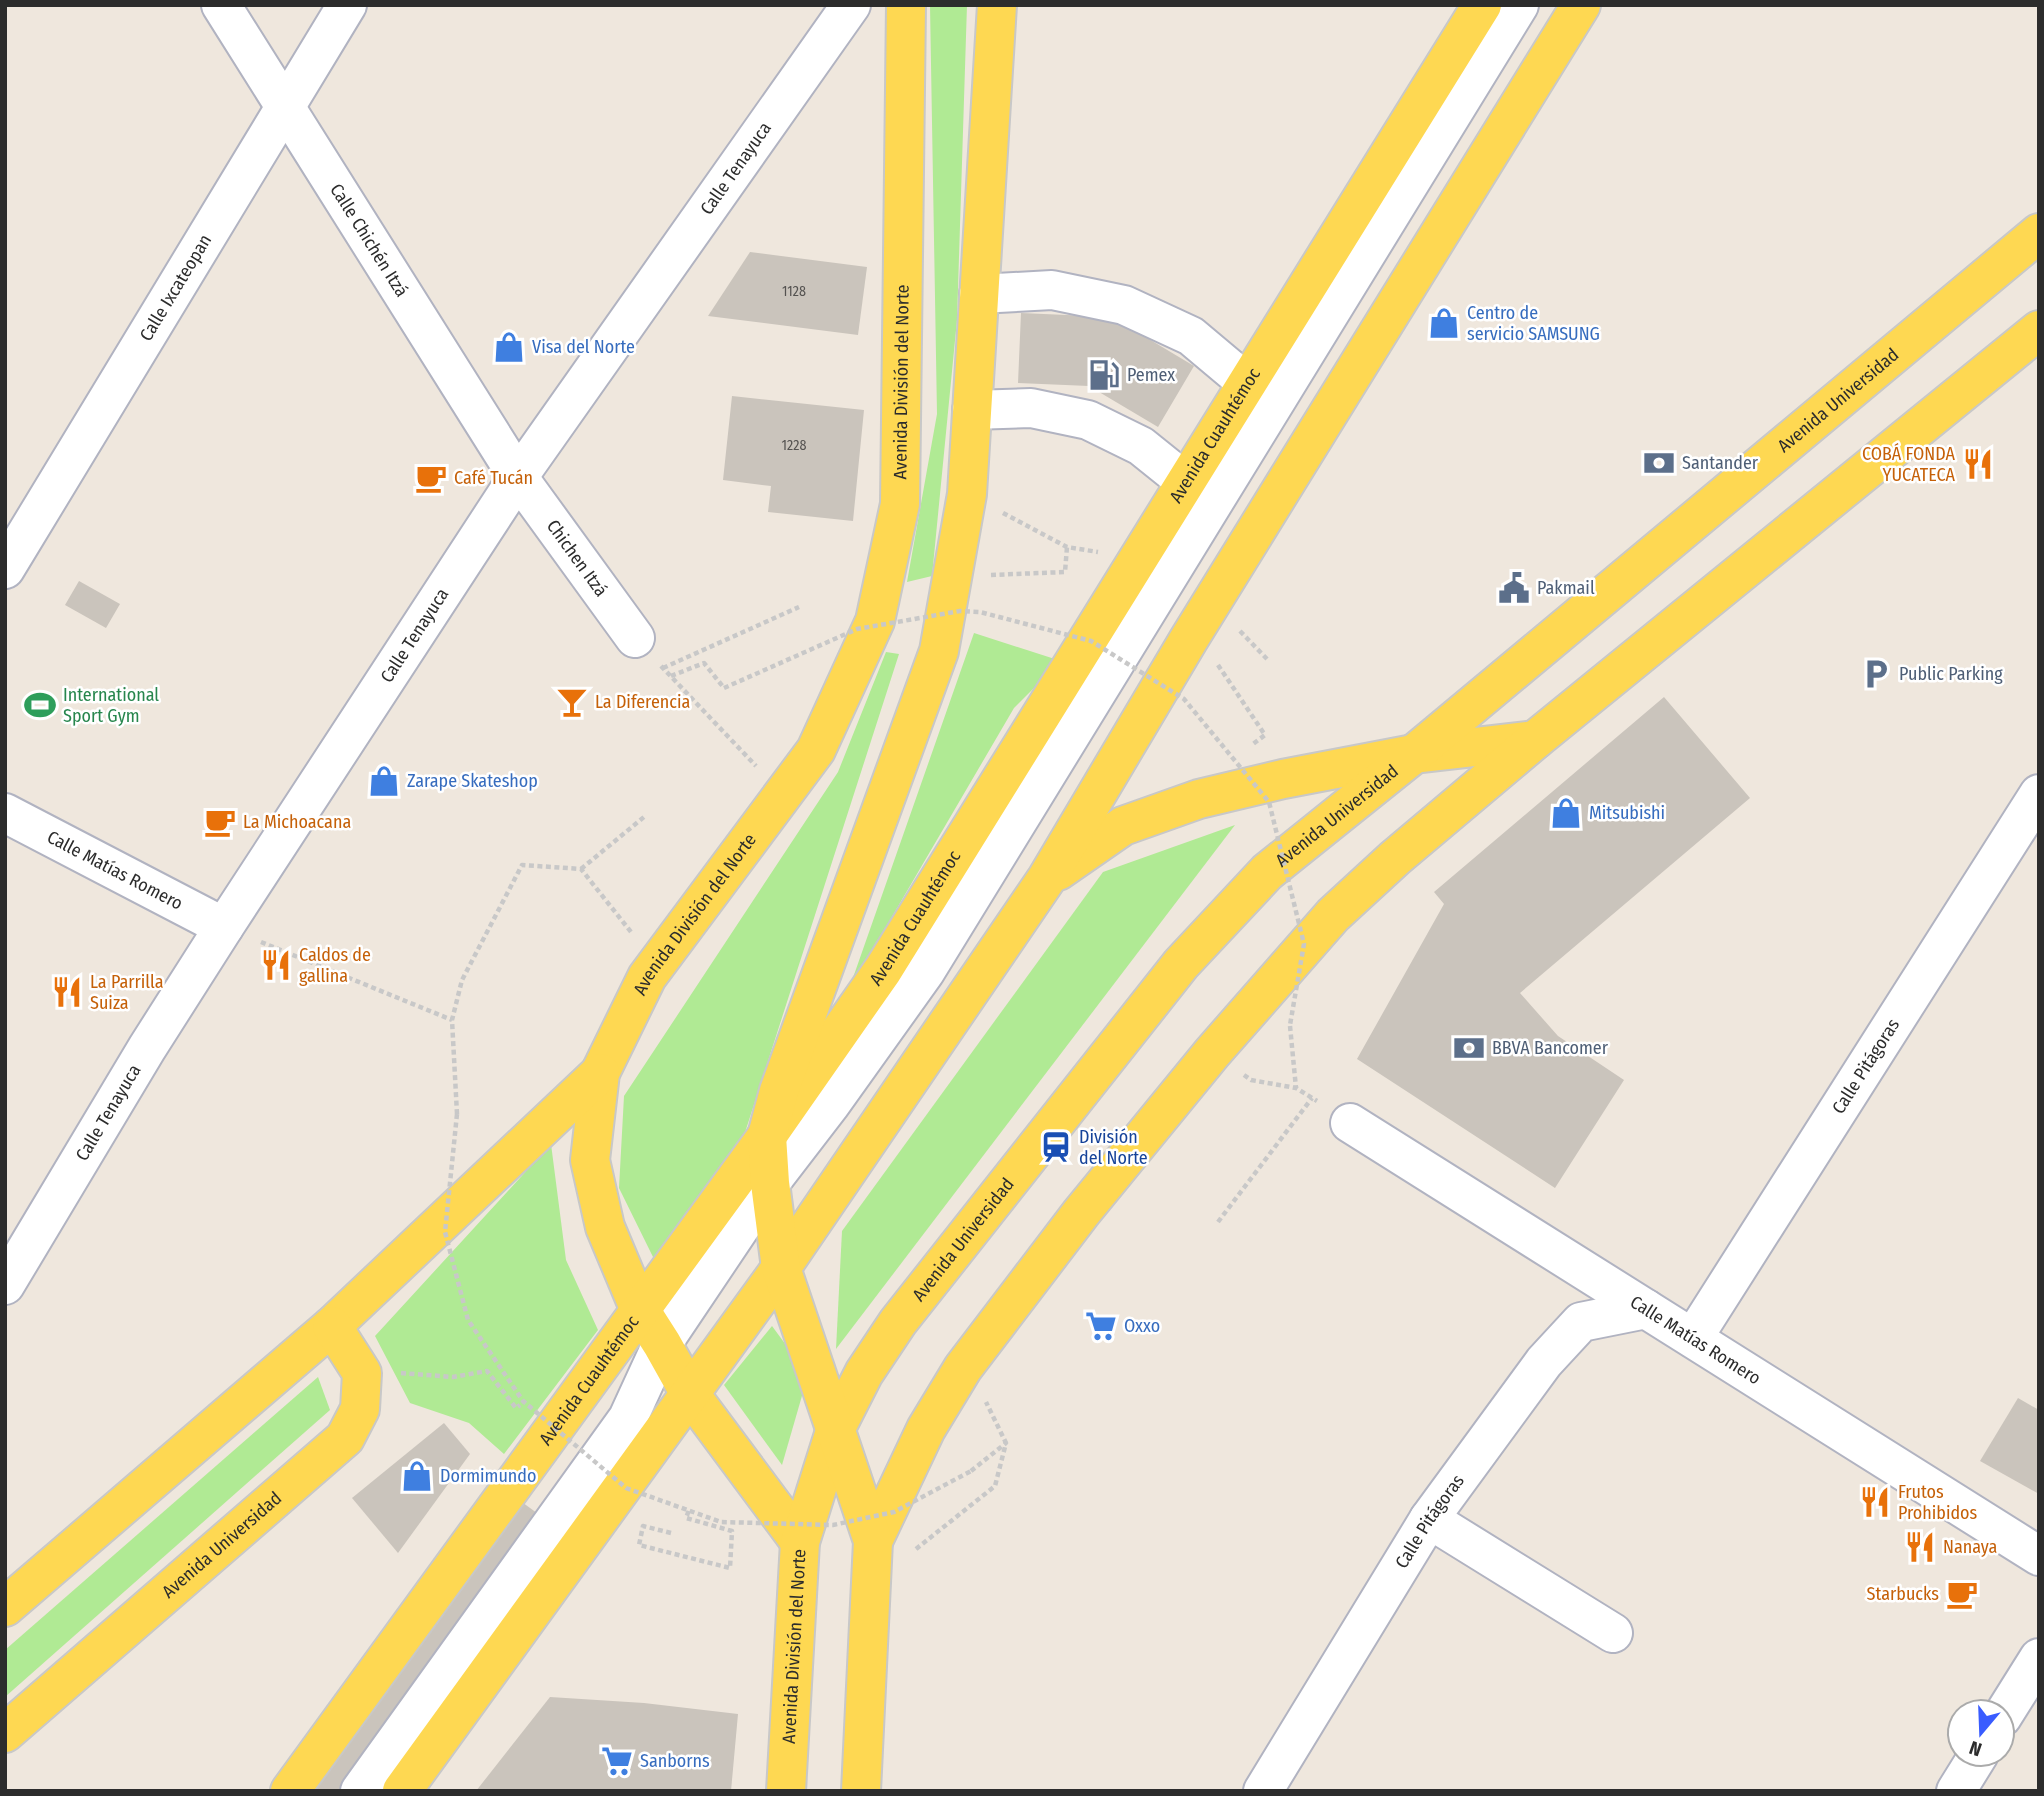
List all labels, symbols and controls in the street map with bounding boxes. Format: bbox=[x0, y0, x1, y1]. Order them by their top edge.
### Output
street label: Calle Tenayuca bbox=[696, 118, 776, 219]
street label: Calle Chichén Itzá bbox=[325, 180, 413, 301]
street label: Calle Ixcateopan bbox=[135, 230, 216, 345]
house number: 1128 bbox=[782, 283, 806, 300]
street label: Avenida División del Norte bbox=[889, 284, 914, 479]
place label: Centro de servicio SAMSUNG bbox=[1467, 302, 1600, 345]
shop icon: Centro de servicio SAMSUNG bbox=[1427, 306, 1461, 340]
shop icon: Visa del Norte bbox=[492, 330, 526, 364]
place label: Visa del Norte bbox=[532, 336, 635, 358]
street label: Avenida Universidad bbox=[1773, 344, 1903, 457]
fuel station icon: Pemex bbox=[1087, 358, 1121, 392]
place label: Pemex bbox=[1127, 364, 1175, 386]
street label: Avenida Cuauhtémoc bbox=[1165, 364, 1265, 507]
house number: 1228 bbox=[782, 437, 806, 454]
place label: COBÁ FONDA YUCATECA bbox=[1862, 442, 1956, 486]
bank icon: Santander bbox=[1642, 446, 1676, 480]
restaurant icon: COBÁ FONDA YUCATECA bbox=[1961, 447, 1995, 481]
place label: Santander bbox=[1682, 452, 1759, 474]
cafe icon: Café Tucán bbox=[414, 461, 448, 495]
place label: Café Tucán bbox=[454, 467, 533, 489]
street label: Chichen Itzá bbox=[542, 516, 612, 601]
public building icon: Pakmail bbox=[1497, 571, 1531, 605]
place label: Pakmail bbox=[1537, 577, 1595, 599]
street label: Calle Tenayuca bbox=[376, 584, 453, 687]
parking icon: Public Parking bbox=[1859, 657, 1893, 691]
place label: Public Parking bbox=[1899, 663, 2003, 685]
place label: International Sport Gym bbox=[63, 684, 159, 727]
bar icon: La Diferencia bbox=[555, 685, 589, 719]
sports icon: International Sport Gym bbox=[23, 688, 57, 722]
place label: La Diferencia bbox=[595, 691, 691, 713]
street label: Avenida Universidad bbox=[1271, 760, 1403, 872]
shop icon: Zarape Skateshop bbox=[367, 764, 401, 798]
place label: Zarape Skateshop bbox=[407, 770, 538, 792]
shop icon: Mitsubishi bbox=[1549, 796, 1583, 830]
place label: Mitsubishi bbox=[1589, 802, 1665, 824]
cafe icon: La Michoacana bbox=[203, 805, 237, 839]
place label: La Michoacana bbox=[243, 811, 351, 833]
street label: Calle Matías Romero bbox=[43, 826, 187, 915]
street label: Avenida División del Norte bbox=[629, 829, 761, 999]
street label: Avenida Cuauhtémoc bbox=[865, 846, 966, 990]
place label: Caldos de gallina bbox=[299, 944, 371, 987]
restaurant icon: Caldos de gallina bbox=[259, 948, 293, 982]
place label: La Parrilla Suiza bbox=[90, 971, 164, 1014]
restaurant icon: La Parrilla Suiza bbox=[50, 975, 84, 1009]
street label: Calle Pitágoras bbox=[1827, 1014, 1904, 1118]
bank icon: BBVA Bancomer bbox=[1452, 1031, 1486, 1065]
place label: BBVA Bancomer bbox=[1492, 1037, 1609, 1059]
street label: Calle Tenayuca bbox=[71, 1060, 146, 1165]
place label: División del Norte bbox=[1079, 1126, 1148, 1169]
station icon: División del Norte bbox=[1039, 1130, 1073, 1164]
street label: Avenida Universidad bbox=[908, 1174, 1019, 1306]
street label: Calle Matías Romero bbox=[1626, 1291, 1765, 1389]
supermarket icon: Oxxo bbox=[1084, 1309, 1118, 1343]
street label: Avenida Cuauhtémoc bbox=[535, 1311, 644, 1449]
place label: Oxxo bbox=[1124, 1315, 1160, 1337]
shop icon: Dormimundo bbox=[400, 1459, 434, 1493]
place label: Dormimundo bbox=[440, 1465, 536, 1487]
street label: Calle Pitágoras bbox=[1391, 1470, 1469, 1572]
place label: Frutos Prohibidos bbox=[1898, 1481, 1978, 1524]
restaurant icon: Frutos Prohibidos bbox=[1858, 1485, 1892, 1519]
street label: Avenida Universidad bbox=[158, 1487, 286, 1603]
restaurant icon: Nanaya bbox=[1903, 1530, 1937, 1564]
place label: Nanaya bbox=[1943, 1536, 1998, 1558]
street label: Avenida División del Norte bbox=[778, 1548, 811, 1744]
cafe icon: Starbucks bbox=[1945, 1577, 1979, 1611]
place label: Starbucks bbox=[1867, 1583, 1939, 1605]
north arrow bbox=[1946, 1698, 2016, 1768]
text: N bbox=[1966, 1736, 1985, 1761]
supermarket icon: Sanborns bbox=[600, 1744, 634, 1778]
place label: Sanborns bbox=[640, 1750, 710, 1772]

